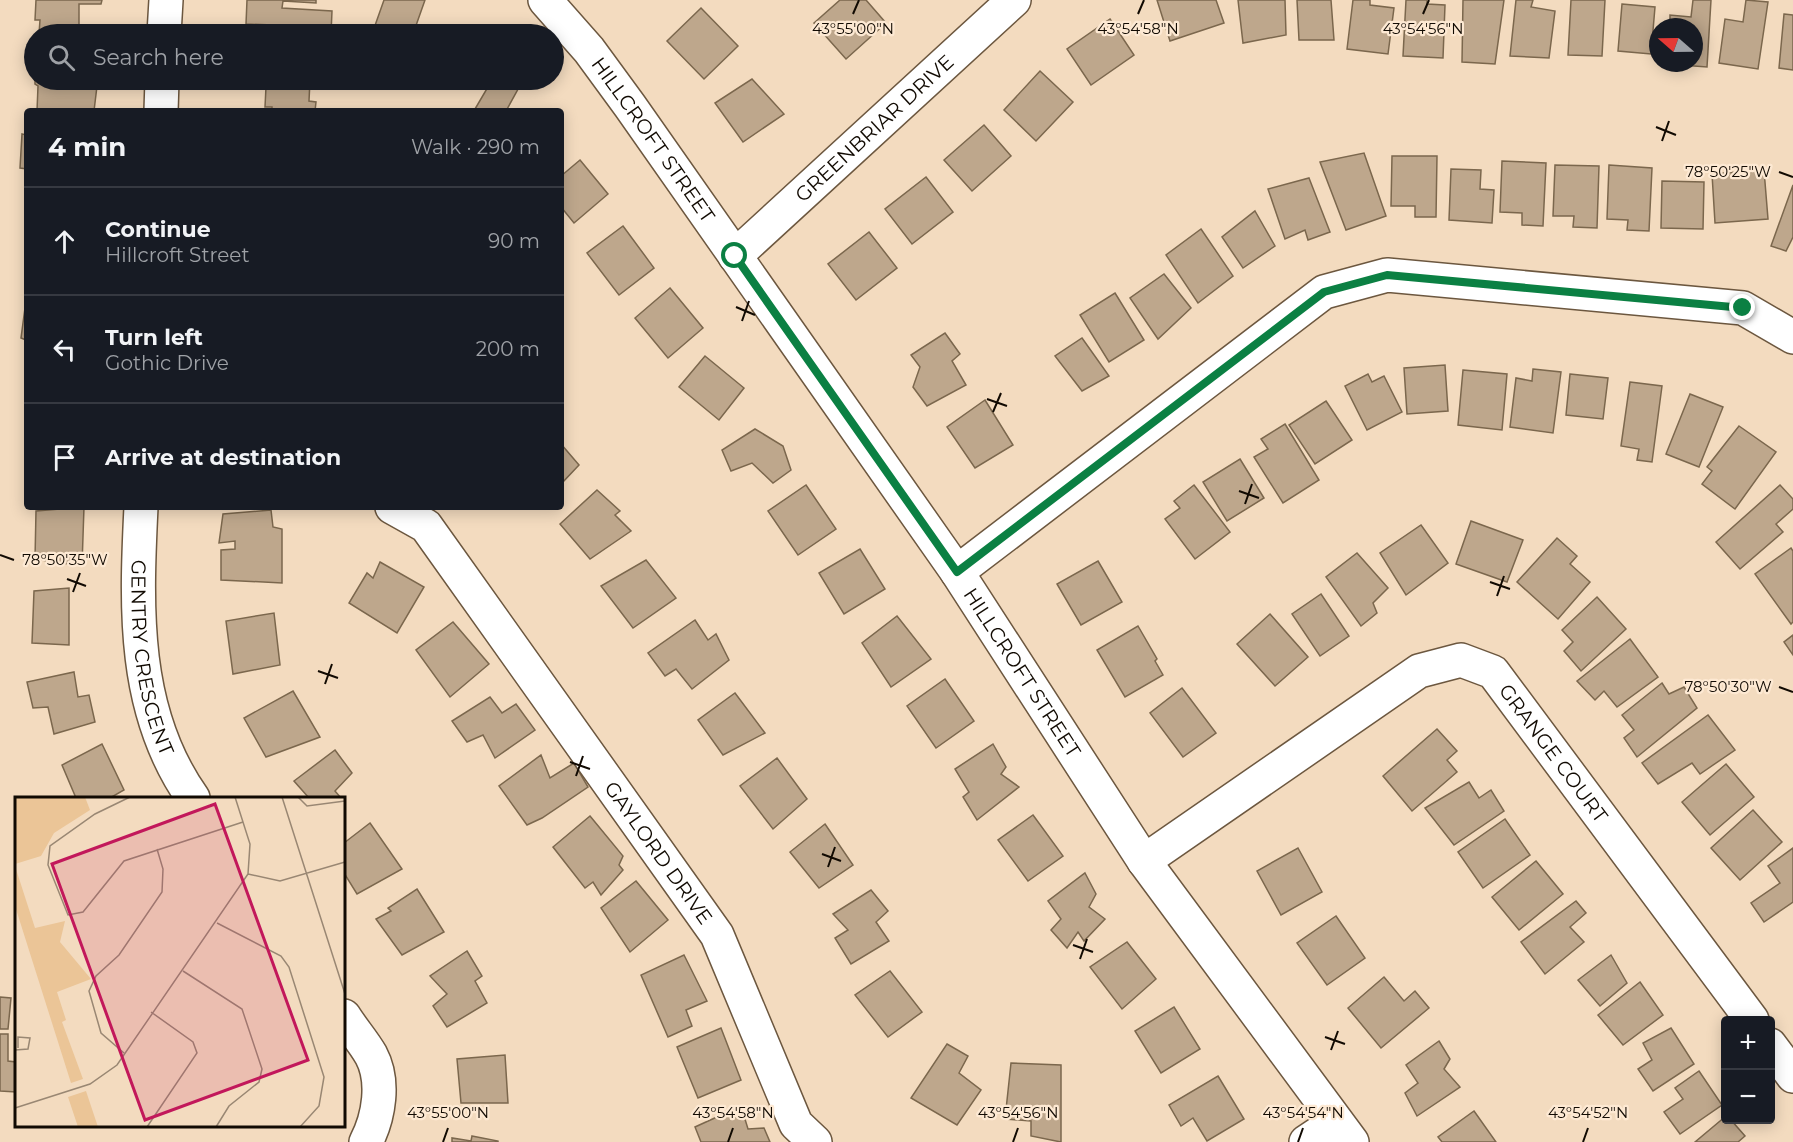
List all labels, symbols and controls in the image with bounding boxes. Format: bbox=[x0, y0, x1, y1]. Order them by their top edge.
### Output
north arrow bbox=[1649, 18, 1703, 72]
text: 43°55'00"N bbox=[812, 19, 894, 38]
text: 43°54'58"N bbox=[1097, 19, 1179, 38]
text: 43°54'56"N bbox=[1383, 19, 1463, 38]
search box bbox=[24, 24, 564, 90]
icon: search bbox=[45, 41, 78, 74]
text: Search here bbox=[93, 44, 224, 71]
street label: GREENBRIAR DRIVE bbox=[790, 50, 958, 207]
street label: HILLCROFT STREET bbox=[586, 53, 720, 227]
text: 4 min bbox=[48, 131, 126, 163]
text: Walk · 290 m bbox=[411, 135, 540, 159]
text: 78°50'25"W bbox=[1685, 162, 1771, 181]
text: Continue bbox=[105, 216, 211, 243]
icon: ahead bbox=[48, 225, 81, 258]
text: 90 m bbox=[488, 229, 540, 253]
route start bbox=[721, 242, 747, 268]
text: Hillcroft Street bbox=[105, 243, 250, 267]
route end bbox=[1729, 294, 1755, 320]
text: Turn left bbox=[105, 324, 203, 351]
icon: left bbox=[48, 333, 81, 366]
text: 200 m bbox=[476, 337, 540, 361]
text: Gothic Drive bbox=[105, 351, 229, 375]
icon: arrive bbox=[48, 441, 81, 474]
text: Arrive at destination bbox=[105, 444, 341, 471]
text: 78°50'35"W bbox=[22, 550, 108, 569]
street label: GENTRY CRESCENT bbox=[126, 559, 179, 760]
street label: HILLCROFT STREET bbox=[958, 583, 1086, 762]
text: 78°50'30"W bbox=[1684, 677, 1772, 696]
street label: GRANGE COURT bbox=[1494, 679, 1613, 828]
street label: GAYLORD DRIVE bbox=[600, 777, 717, 929]
inset map bbox=[15, 797, 345, 1127]
map controls bbox=[1721, 1016, 1775, 1124]
button: + bbox=[1721, 1016, 1775, 1070]
button: − bbox=[1721, 1070, 1775, 1124]
text: 43°55'00"N bbox=[407, 1103, 489, 1122]
text: 43°54'58"N bbox=[692, 1103, 774, 1122]
text: 43°54'56"N bbox=[978, 1103, 1058, 1122]
text: 43°54'54"N bbox=[1262, 1103, 1344, 1122]
text: 43°54'52"N bbox=[1548, 1103, 1628, 1122]

